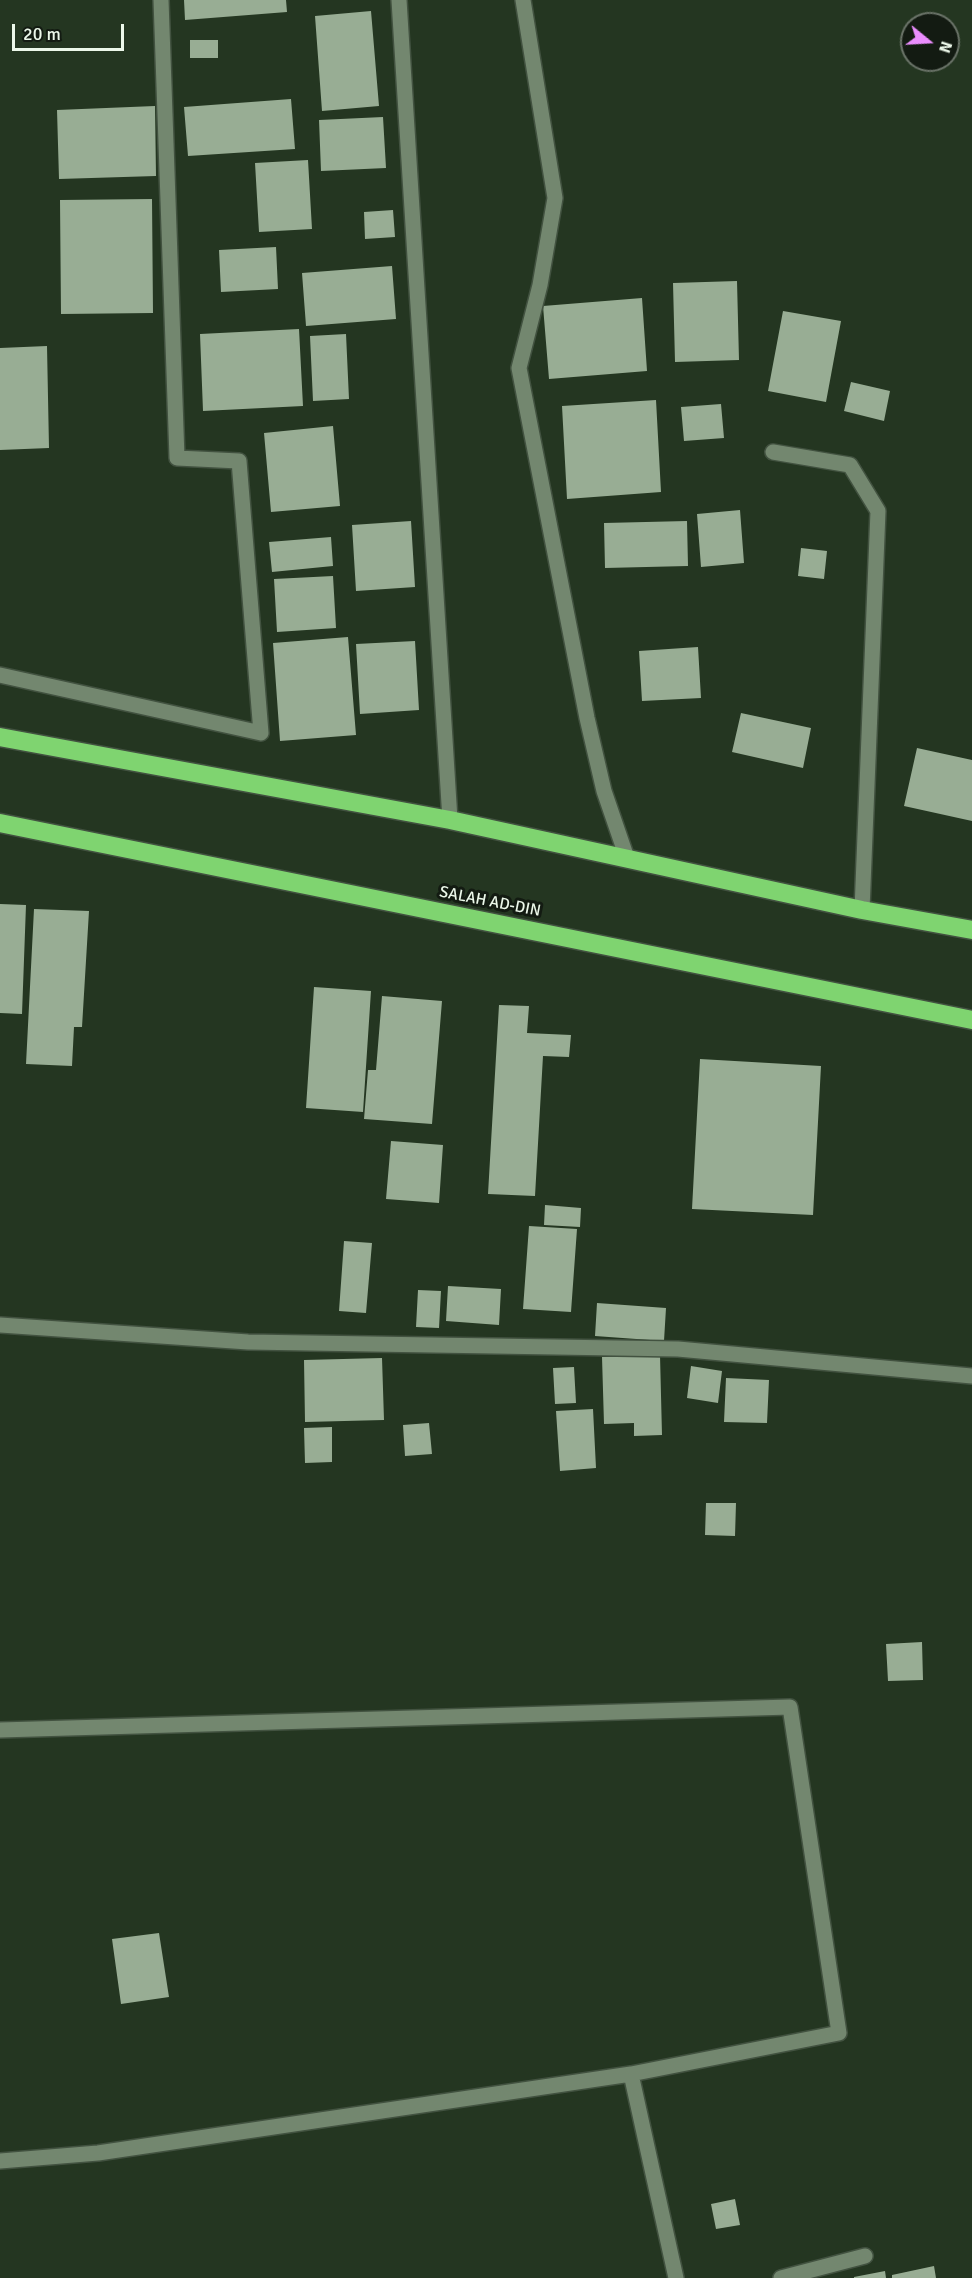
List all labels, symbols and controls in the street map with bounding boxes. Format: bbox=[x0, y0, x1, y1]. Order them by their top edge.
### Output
scale bar bbox=[15, 12, 128, 50]
north arrow bbox=[900, 12, 960, 72]
text: 20 m bbox=[23, 23, 61, 45]
text: N bbox=[934, 39, 956, 55]
street label: SALAH AD-DIN bbox=[438, 883, 542, 921]

